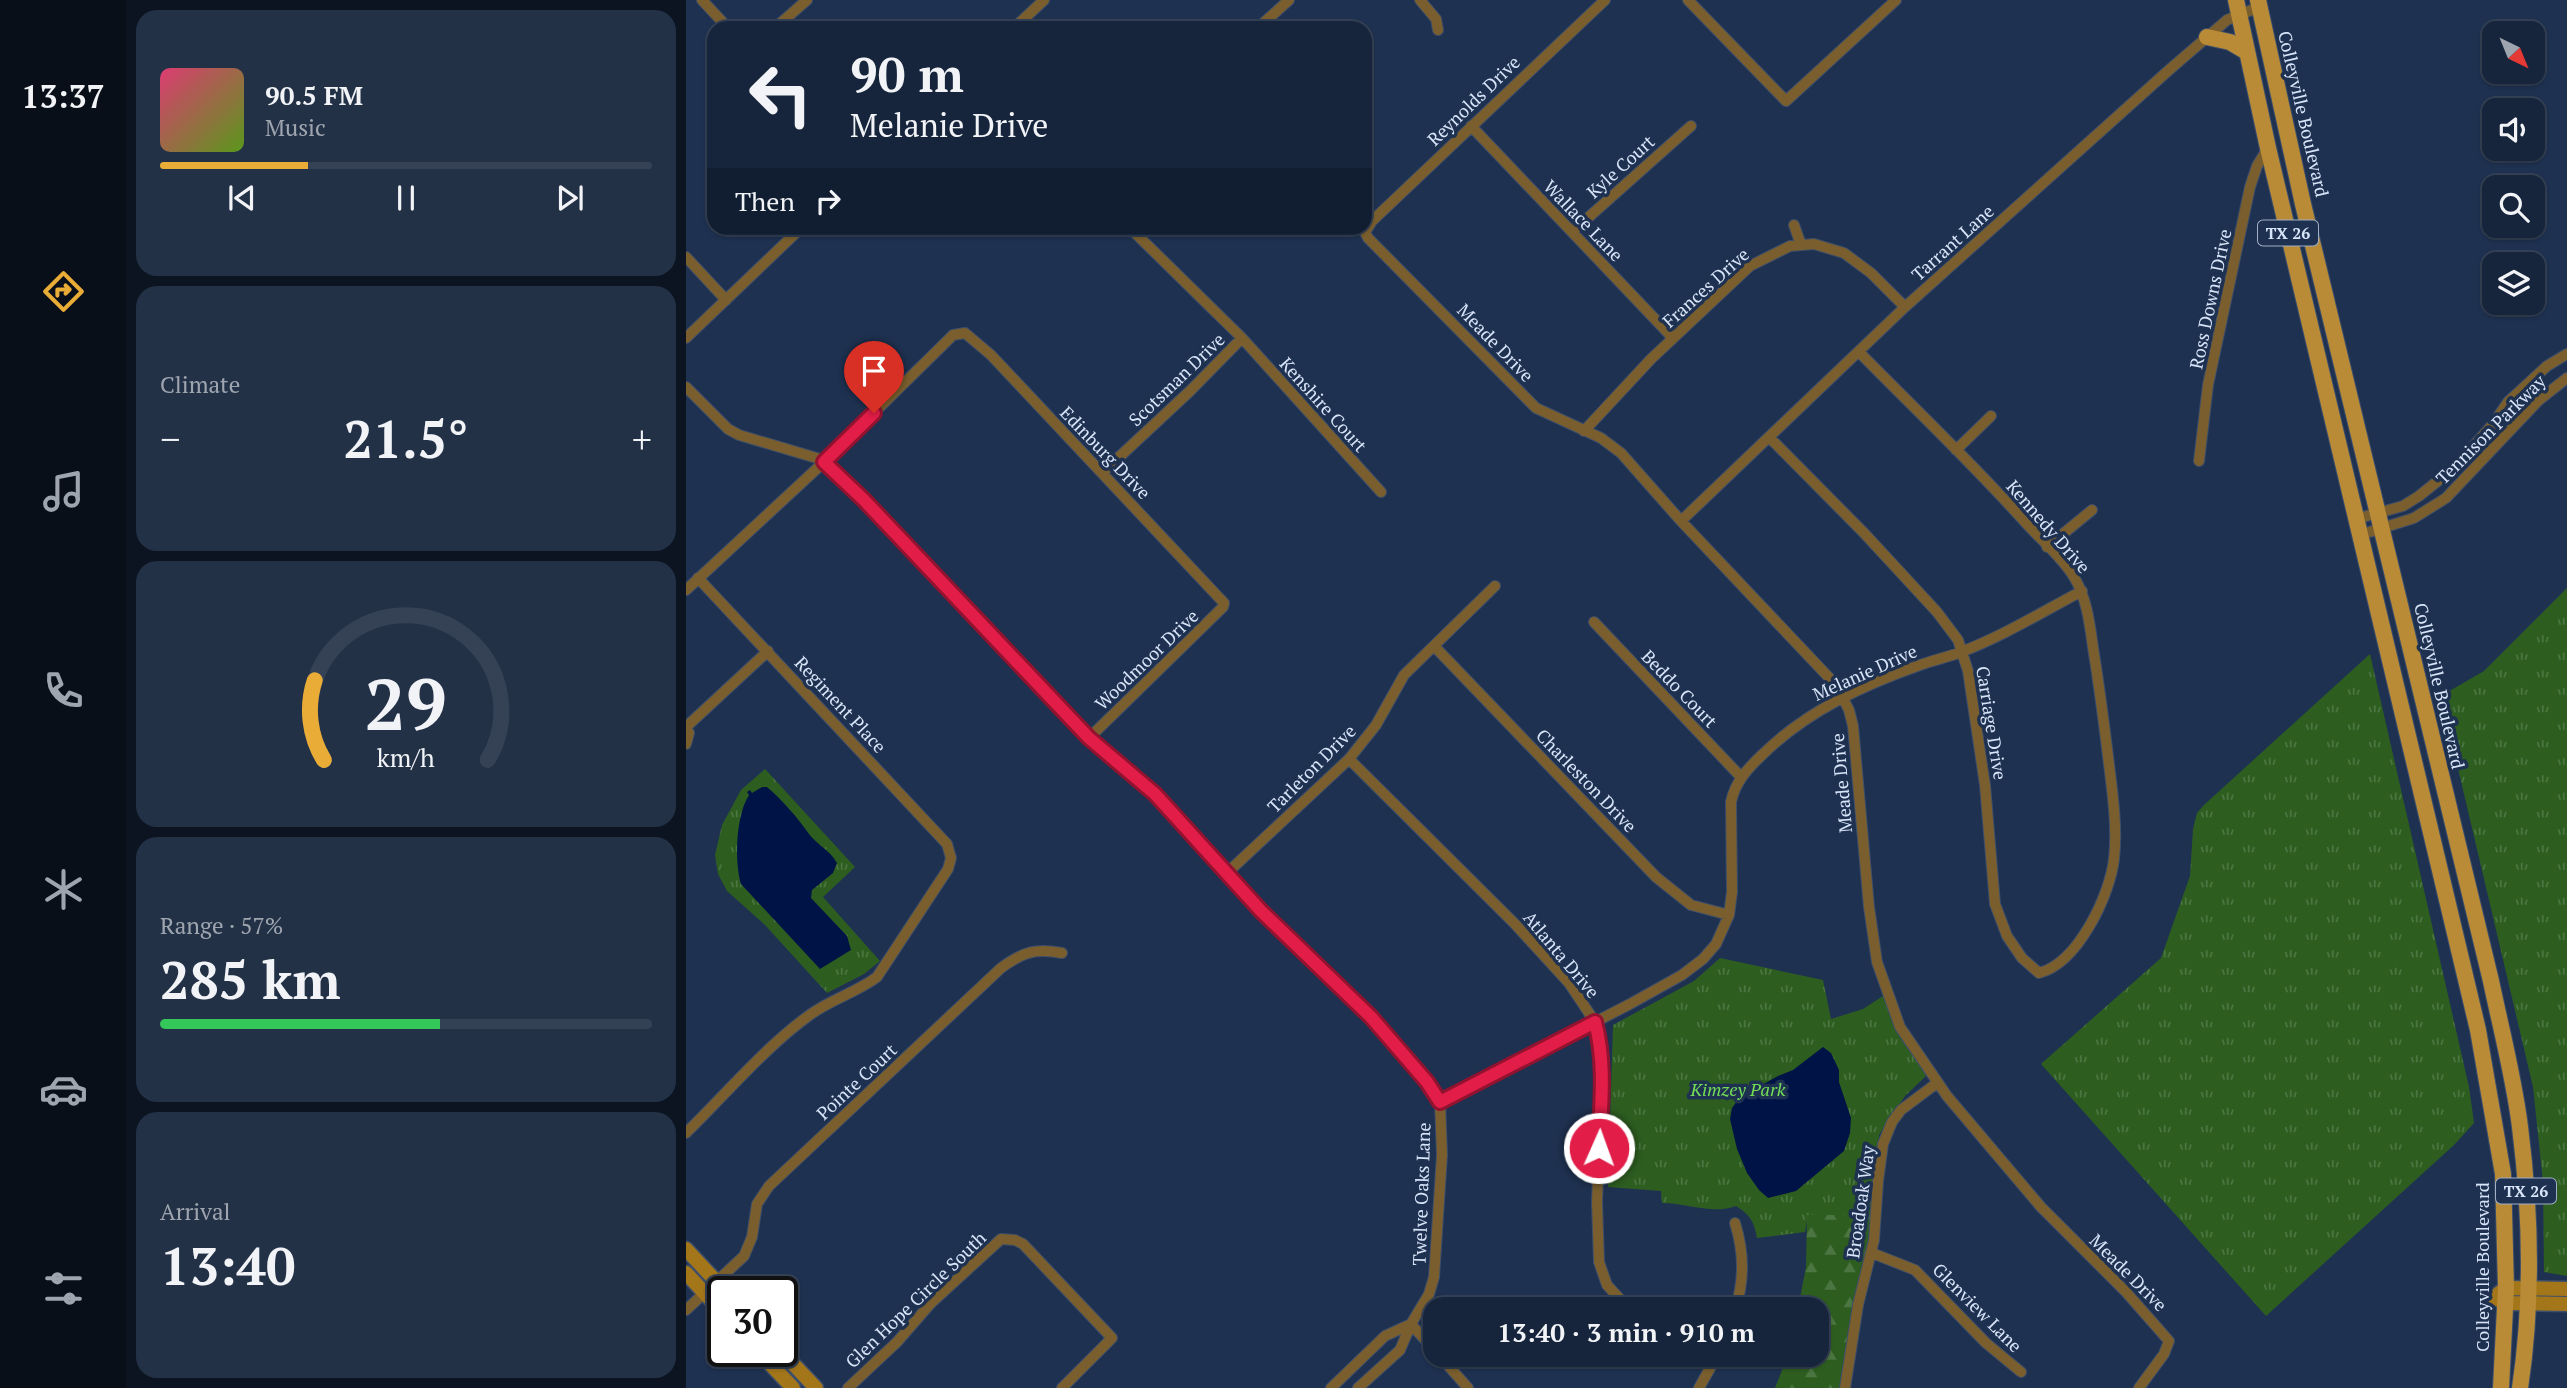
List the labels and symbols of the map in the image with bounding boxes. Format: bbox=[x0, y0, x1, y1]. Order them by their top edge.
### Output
north arrow bbox=[2482, 21, 2544, 84]
street label: Colleyville Boulevard bbox=[2273, 28, 2335, 199]
street label: Reynolds Drive bbox=[1422, 50, 1525, 151]
street label: Kyle Court bbox=[1581, 129, 1660, 203]
street label: Wallace Lane bbox=[1539, 174, 1629, 266]
street label: Tarrant Lane bbox=[1906, 199, 1999, 286]
road number: TX 26 bbox=[2258, 220, 2318, 246]
street label: Ross Downs Drive bbox=[2183, 227, 2237, 371]
street label: Frances Drive bbox=[1657, 242, 1754, 333]
street label: Meade Drive bbox=[1452, 298, 1539, 387]
street label: Scotsman Drive bbox=[1123, 327, 1229, 431]
pin bbox=[844, 341, 904, 413]
street label: Kenshire Court bbox=[1275, 352, 1373, 457]
street label: Tennison Parkway bbox=[2430, 369, 2551, 489]
street label: Edinburg Drive bbox=[1055, 401, 1156, 504]
street label: Kennedy Drive bbox=[2001, 474, 2096, 578]
street label: Colleyville Boulevard bbox=[2409, 600, 2471, 771]
street label: Woodmoor Drive bbox=[1089, 604, 1203, 715]
street label: Melanie Drive bbox=[1809, 638, 1920, 706]
street label: Beddo Court bbox=[1637, 644, 1723, 733]
street label: Regiment Place bbox=[790, 651, 892, 758]
street label: Carriage Drive bbox=[1971, 664, 2013, 781]
street label: Tarleton Drive bbox=[1262, 719, 1361, 818]
street label: Charleston Drive bbox=[1531, 723, 1642, 837]
street label: Meade Drive bbox=[1825, 732, 1857, 834]
street label: Atlanta Drive bbox=[1518, 906, 1605, 1003]
street label: Pointe Court bbox=[811, 1038, 902, 1125]
park label: Kimzey Park bbox=[1690, 1077, 1786, 1101]
position arrow bbox=[1562, 1111, 1636, 1185]
street label: Twelve Oaks Lane bbox=[1407, 1122, 1435, 1266]
street label: Broadoak Way bbox=[1840, 1143, 1880, 1260]
road number: TX 26 bbox=[2496, 1178, 2556, 1204]
street label: Colleyville Boulevard bbox=[2470, 1182, 2494, 1352]
street label: Glen Hope Circle South bbox=[840, 1225, 991, 1373]
street label: Meade Drive bbox=[2085, 1228, 2173, 1316]
street label: Glenview Lane bbox=[1928, 1257, 2028, 1357]
speed limit sign: 30 bbox=[707, 1276, 798, 1367]

